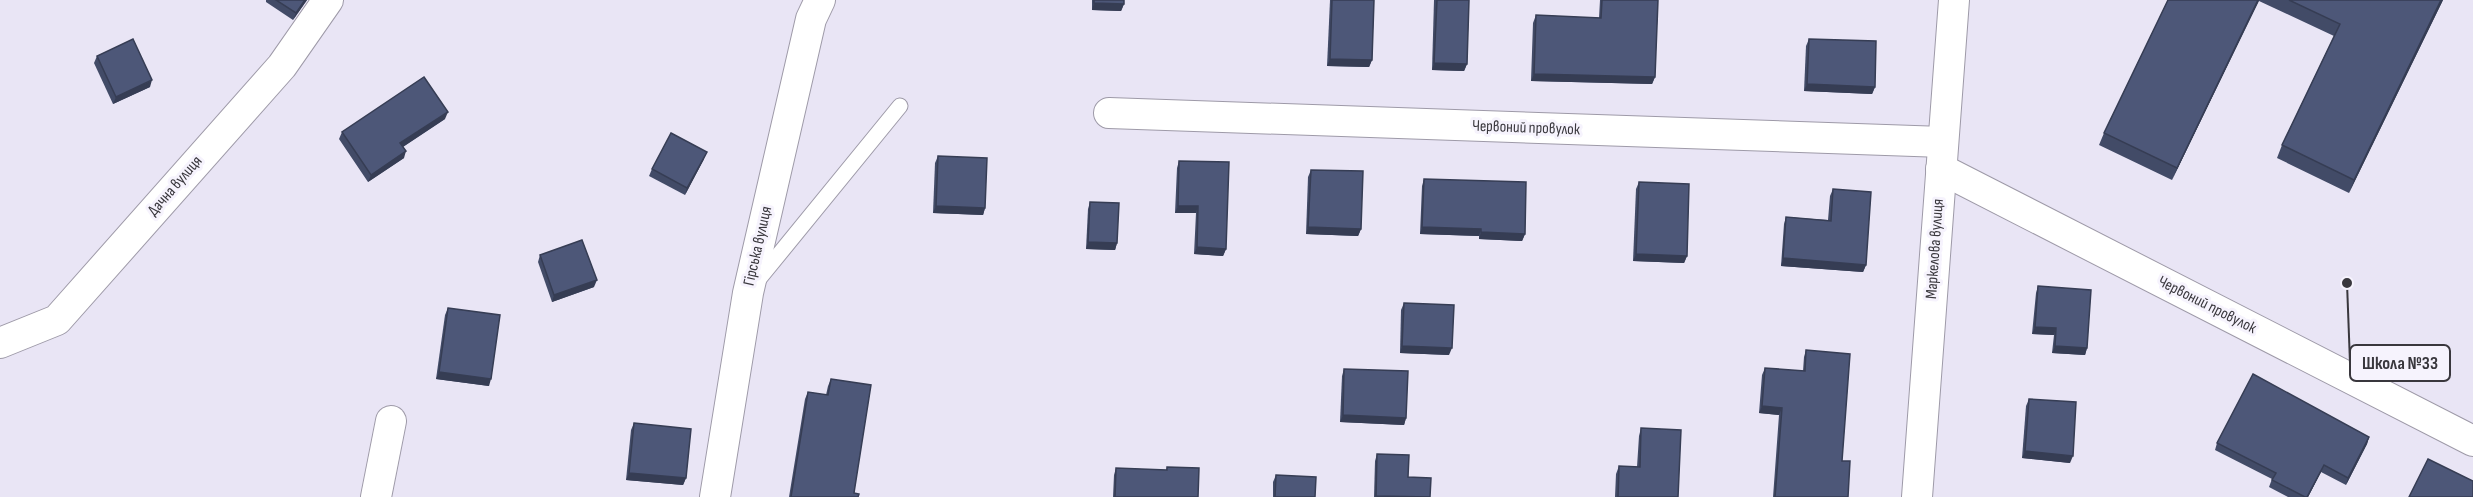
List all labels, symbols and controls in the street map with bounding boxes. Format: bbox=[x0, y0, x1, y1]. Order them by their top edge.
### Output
street label: Червоний провулок bbox=[1472, 117, 1581, 139]
street label: Дачна вулиця bbox=[144, 152, 206, 220]
street label: Маркелова вулиця bbox=[1922, 198, 1948, 300]
street label: Гірська вулиця bbox=[740, 204, 776, 288]
street label: Червоний провулок bbox=[2155, 272, 2260, 338]
callout: Школа №33 bbox=[2350, 345, 2450, 381]
text: Школа №33 bbox=[2362, 353, 2438, 374]

